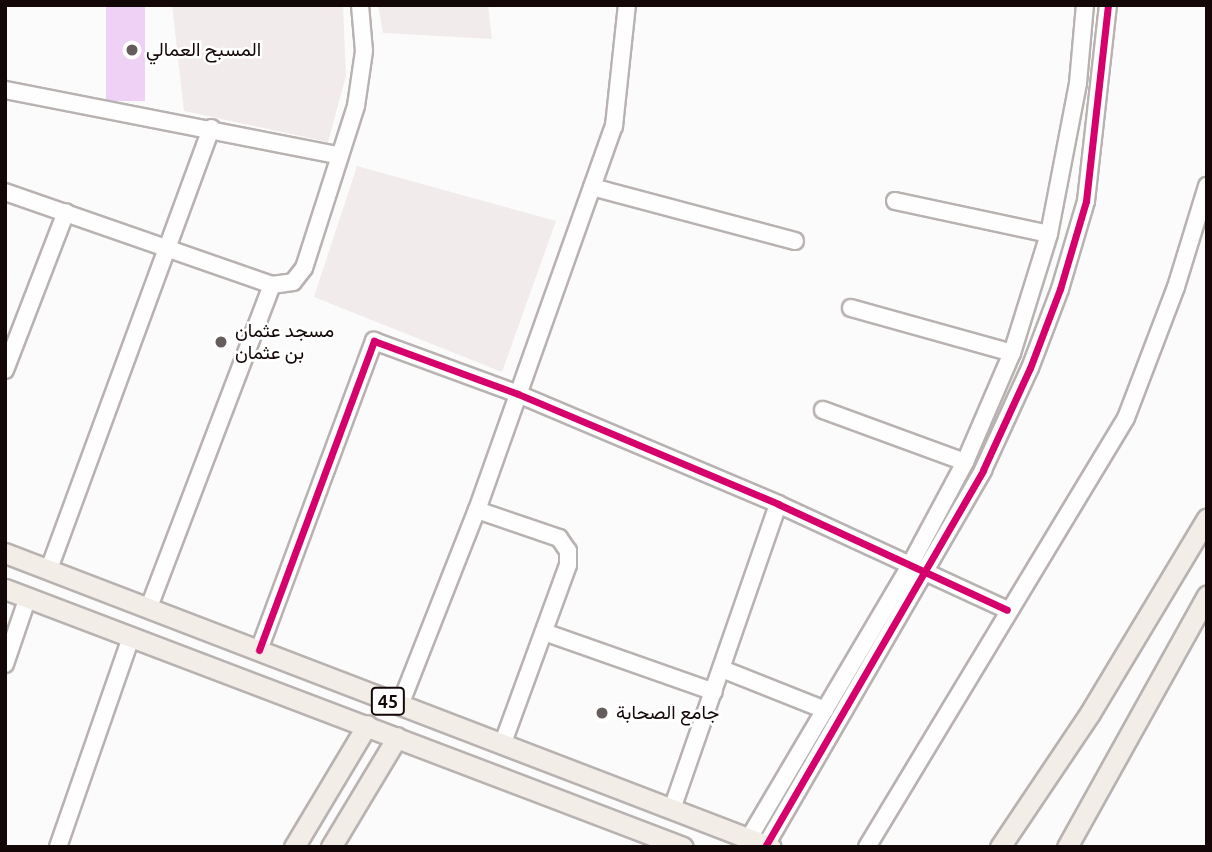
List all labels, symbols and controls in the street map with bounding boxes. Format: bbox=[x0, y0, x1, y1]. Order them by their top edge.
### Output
place label: المسبح العمالي bbox=[146, 39, 261, 61]
marker: المسبح العمالي bbox=[124, 42, 140, 58]
place label: مسجد عثمان بن عثمان bbox=[235, 320, 334, 364]
marker: مسجد عثمان بن عثمان bbox=[213, 334, 229, 350]
road number: 45 bbox=[370, 686, 406, 716]
place label: جامع الصحابة bbox=[616, 702, 719, 724]
marker: جامع الصحابة bbox=[594, 705, 610, 721]

